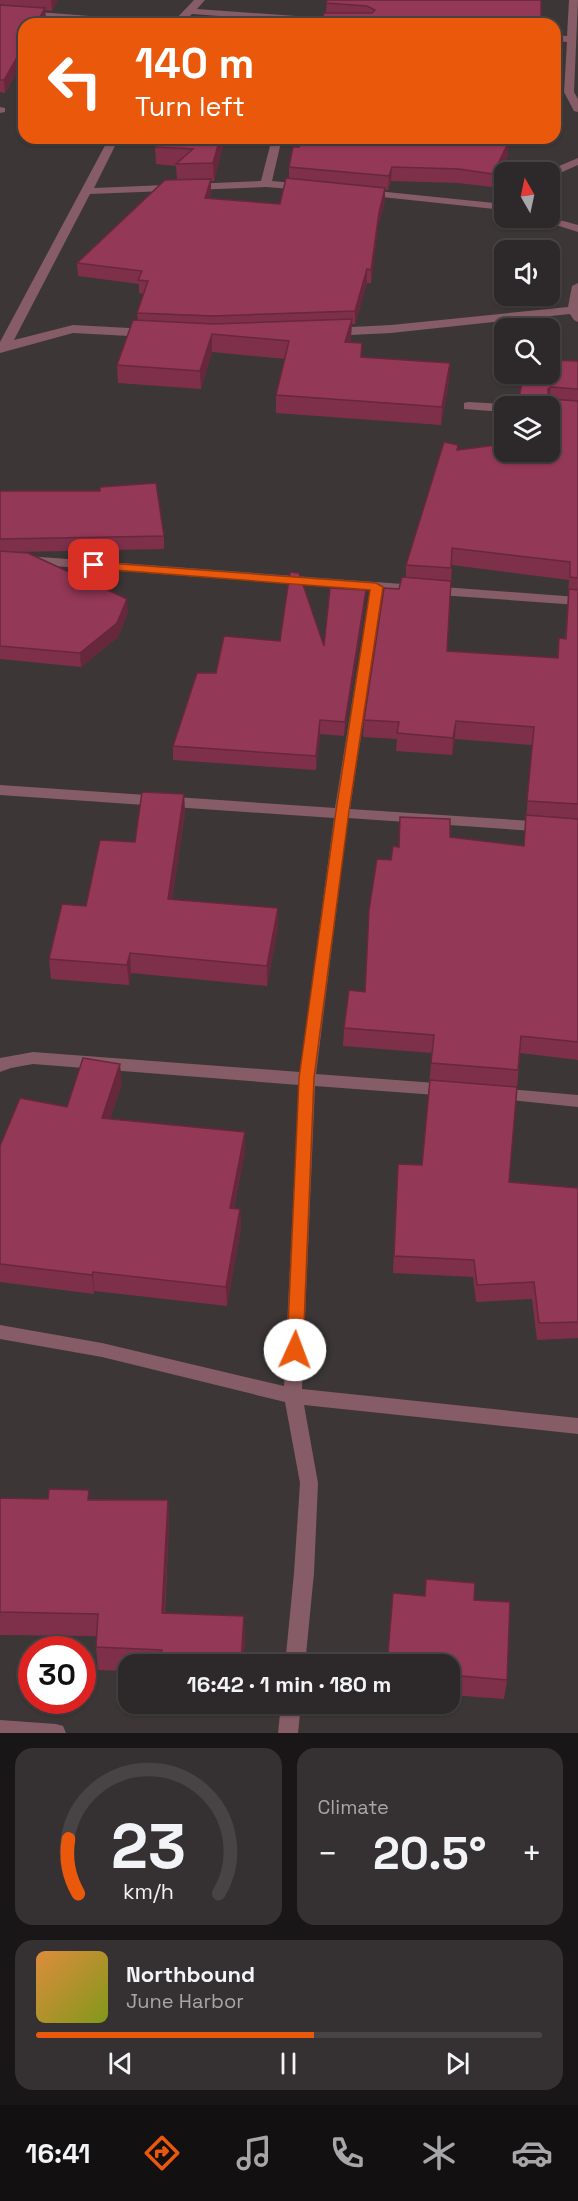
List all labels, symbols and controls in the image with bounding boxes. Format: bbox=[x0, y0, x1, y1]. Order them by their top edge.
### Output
text: 140 m bbox=[135, 37, 254, 90]
icon: left bbox=[36, 42, 114, 120]
text: Turn left bbox=[135, 89, 245, 124]
north arrow bbox=[494, 162, 560, 228]
map controls bbox=[494, 162, 560, 462]
button: sound bbox=[494, 240, 560, 306]
button: search bbox=[494, 318, 560, 384]
button: layers bbox=[494, 396, 560, 462]
pin bbox=[68, 539, 119, 590]
icon: arrive bbox=[77, 548, 110, 581]
position arrow bbox=[263, 1318, 327, 1382]
speed limit sign: 30 bbox=[18, 1636, 96, 1714]
text: 16:42 · 1 min · 180 m bbox=[187, 1670, 391, 1698]
text: Climate bbox=[318, 1794, 389, 1820]
text: 23 bbox=[111, 1807, 186, 1886]
text: 20.5° bbox=[373, 1825, 487, 1882]
text: − bbox=[318, 1833, 338, 1875]
text: + bbox=[522, 1833, 542, 1875]
text: km/h bbox=[123, 1878, 174, 1905]
text: Northbound bbox=[126, 1960, 255, 1988]
text: June Harbor bbox=[126, 1988, 244, 2014]
icon: previous bbox=[104, 2047, 137, 2080]
icon: pause bbox=[272, 2047, 305, 2080]
icon: next bbox=[441, 2047, 474, 2080]
icon: directions bbox=[141, 2132, 183, 2174]
icon: music bbox=[233, 2132, 275, 2174]
icon: phone bbox=[326, 2132, 368, 2174]
icon: climate bbox=[418, 2132, 460, 2174]
icon: car bbox=[511, 2132, 553, 2174]
text: 16:41 bbox=[25, 2136, 91, 2171]

